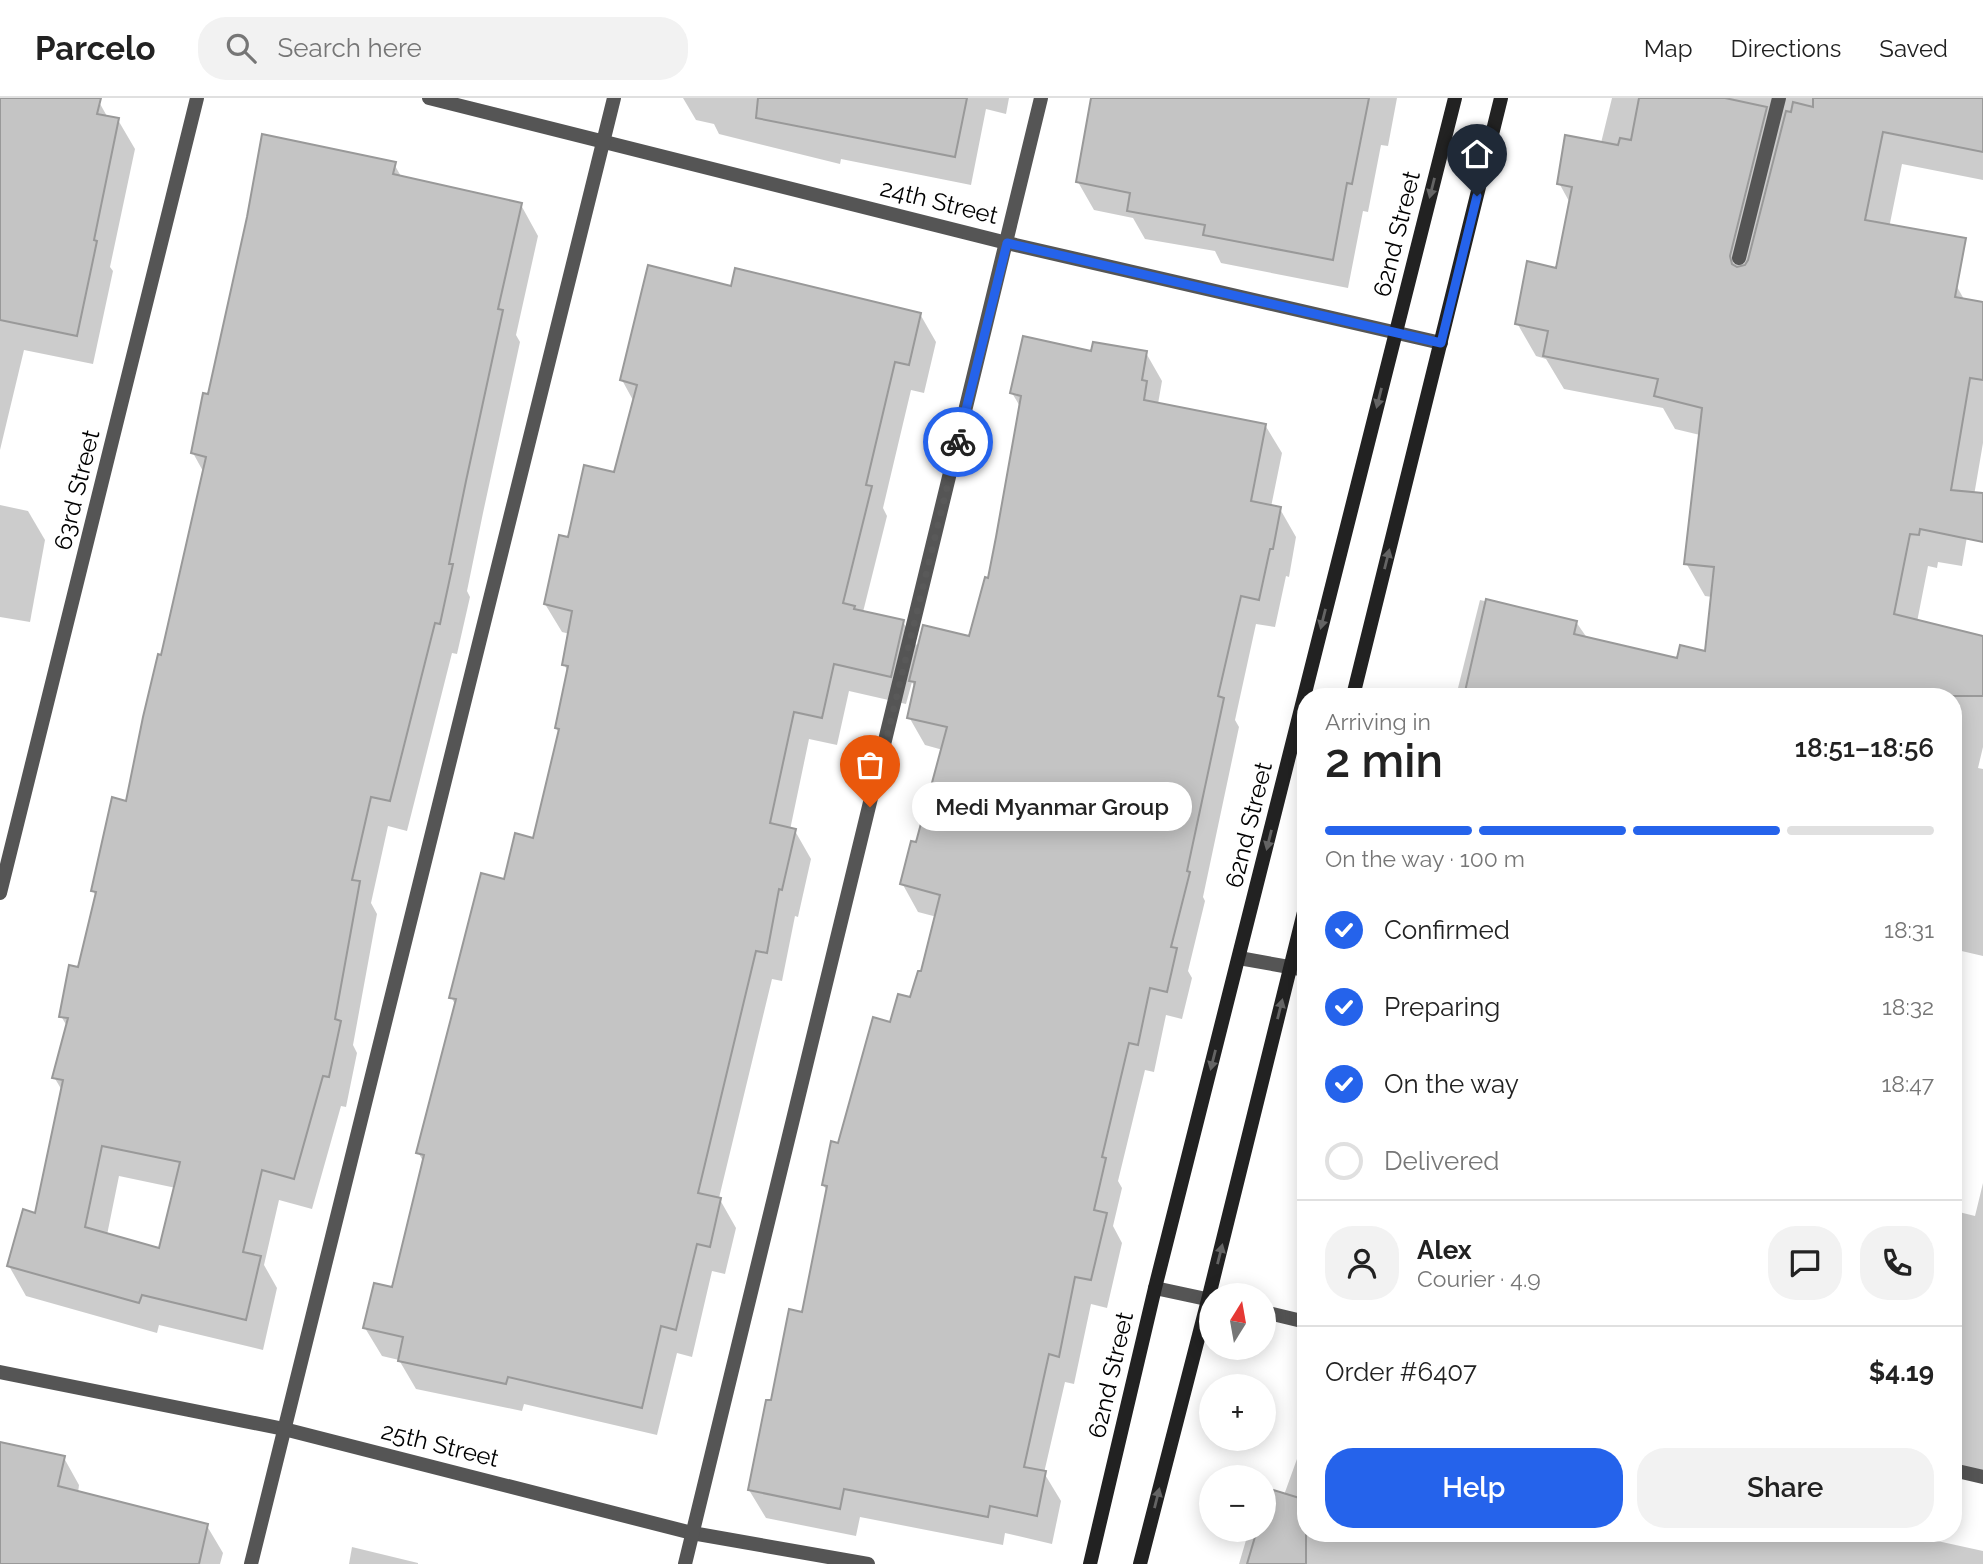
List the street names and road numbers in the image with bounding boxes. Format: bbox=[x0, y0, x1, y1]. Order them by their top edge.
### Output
street label: 62nd Street bbox=[1367, 168, 1426, 300]
street label: 24th Street bbox=[877, 173, 1001, 230]
street label: 63rd Street bbox=[48, 427, 105, 553]
street label: 62nd Street bbox=[1219, 759, 1278, 891]
street label: 62nd Street bbox=[1082, 1309, 1139, 1441]
street label: 25th Street bbox=[378, 1416, 502, 1473]

